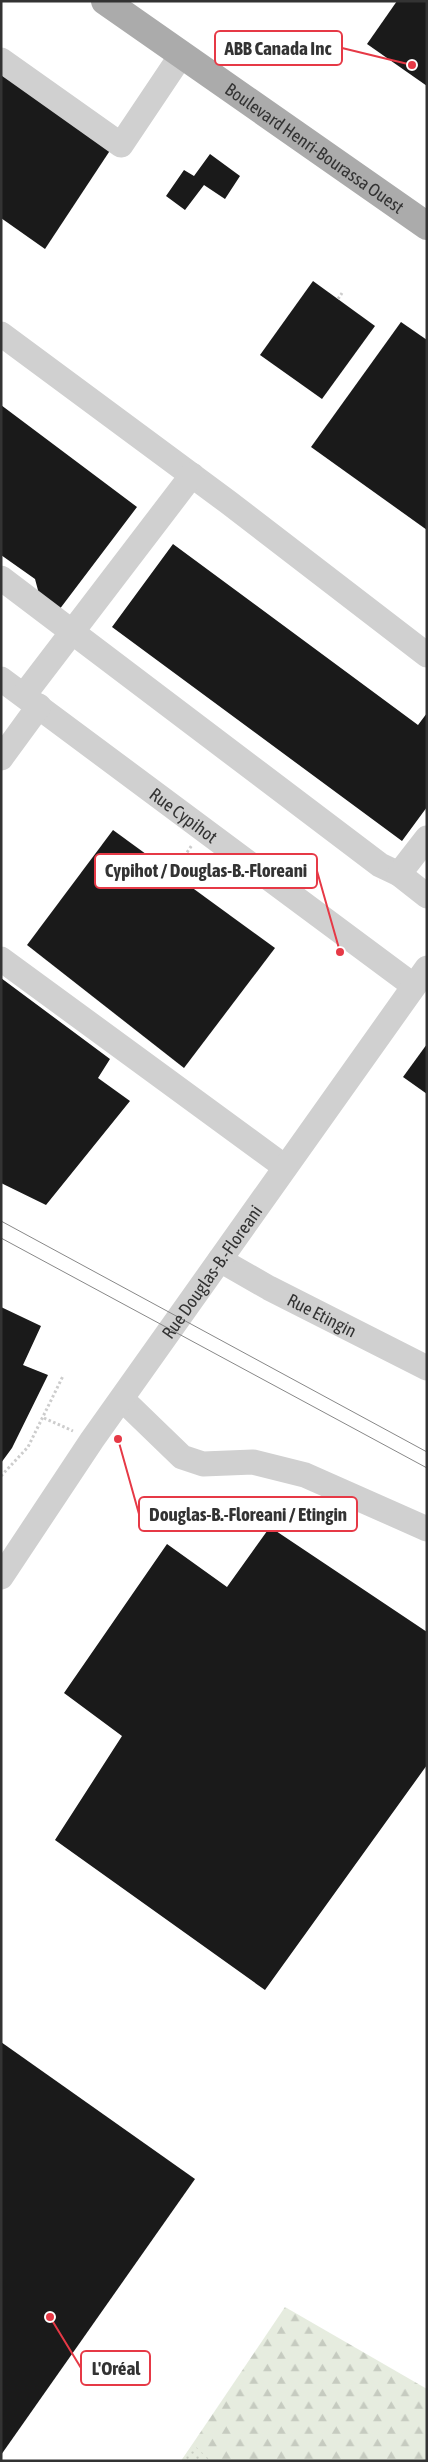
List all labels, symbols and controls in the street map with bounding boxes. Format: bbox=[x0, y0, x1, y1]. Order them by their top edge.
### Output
callout: ABB Canada Inc bbox=[215, 31, 342, 65]
text: ABB Canada Inc bbox=[224, 37, 331, 59]
street label: Boulevard Henri-Bourassa Ouest bbox=[221, 78, 408, 217]
street label: Rue Cypihot bbox=[146, 783, 222, 847]
callout: Cypihot / Douglas-B.-Floreani bbox=[95, 854, 317, 888]
text: Cypihot / Douglas-B.-Floreani bbox=[105, 859, 307, 881]
street label: Rue Douglas-B.-Floreani bbox=[157, 1201, 266, 1342]
street label: Rue Etingin bbox=[284, 1289, 360, 1341]
callout: Douglas-B.-Floreani / Etingin bbox=[139, 1497, 357, 1531]
text: Douglas-B.-Floreani / Etingin bbox=[149, 1503, 347, 1525]
callout: L'Oréal bbox=[81, 2351, 150, 2385]
text: L'Oréal bbox=[92, 2357, 141, 2379]

